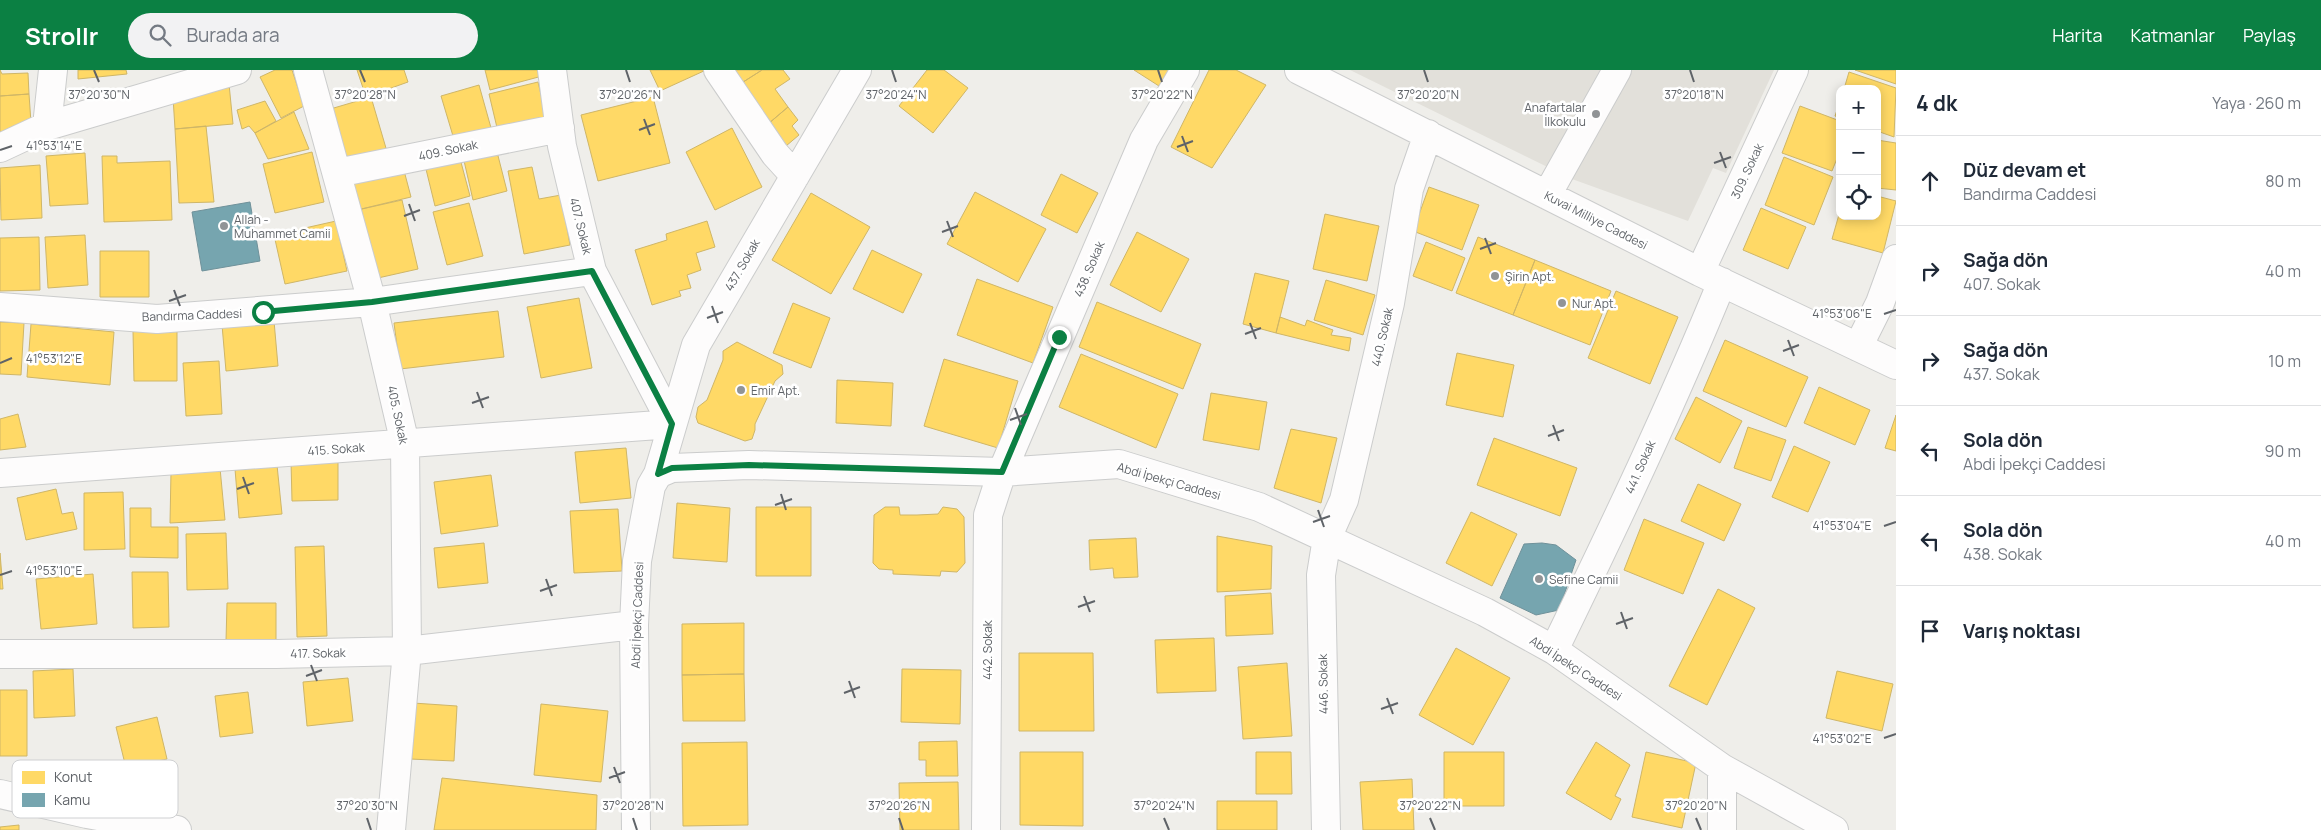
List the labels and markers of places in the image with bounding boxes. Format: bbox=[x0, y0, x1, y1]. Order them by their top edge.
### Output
place label: Anafartalar İlkokulu bbox=[1524, 99, 1587, 130]
marker: Anafartalar İlkokulu bbox=[1590, 108, 1602, 120]
place label: Allah - Muhammet Camii bbox=[234, 211, 331, 242]
marker: Allah - Muhammet Camii bbox=[218, 220, 230, 232]
place label: Şirin Apt. bbox=[1505, 268, 1554, 285]
marker: Şirin Apt. bbox=[1489, 270, 1501, 282]
place label: Nur Apt. bbox=[1572, 295, 1617, 312]
marker: Nur Apt. bbox=[1556, 297, 1568, 309]
place label: Emir Apt. bbox=[751, 382, 800, 399]
marker: Emir Apt. bbox=[735, 384, 747, 396]
place label: Sefine Camii bbox=[1549, 571, 1618, 588]
marker: Sefine Camii bbox=[1533, 573, 1545, 585]

